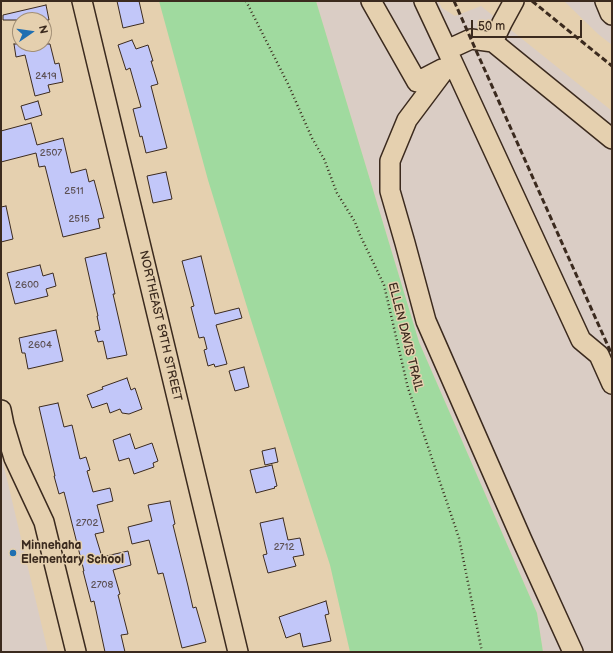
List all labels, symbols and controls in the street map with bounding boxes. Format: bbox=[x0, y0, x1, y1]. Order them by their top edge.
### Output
north arrow bbox=[12, 12, 52, 52]
scale bar bbox=[473, 12, 584, 38]
text: 50 m bbox=[478, 19, 505, 34]
text: N bbox=[36, 24, 50, 35]
house number: 2419 bbox=[35, 70, 57, 82]
house number: 2507 bbox=[40, 147, 62, 159]
house number: 2511 bbox=[64, 185, 84, 197]
house number: 2515 bbox=[68, 213, 90, 225]
street label: NORTHEAST 59TH STREET bbox=[136, 249, 184, 403]
house number: 2600 bbox=[15, 279, 39, 291]
street label: ELLEN DAVIS TRAIL bbox=[384, 281, 426, 393]
house number: 2604 bbox=[28, 339, 52, 351]
house number: 2702 bbox=[76, 517, 98, 529]
place label: Minnehaha Elementary School bbox=[21, 539, 124, 567]
house number: 2712 bbox=[274, 541, 294, 553]
marker: Minnehaha Elementary School bbox=[8, 548, 18, 558]
house number: 2708 bbox=[91, 579, 113, 591]

